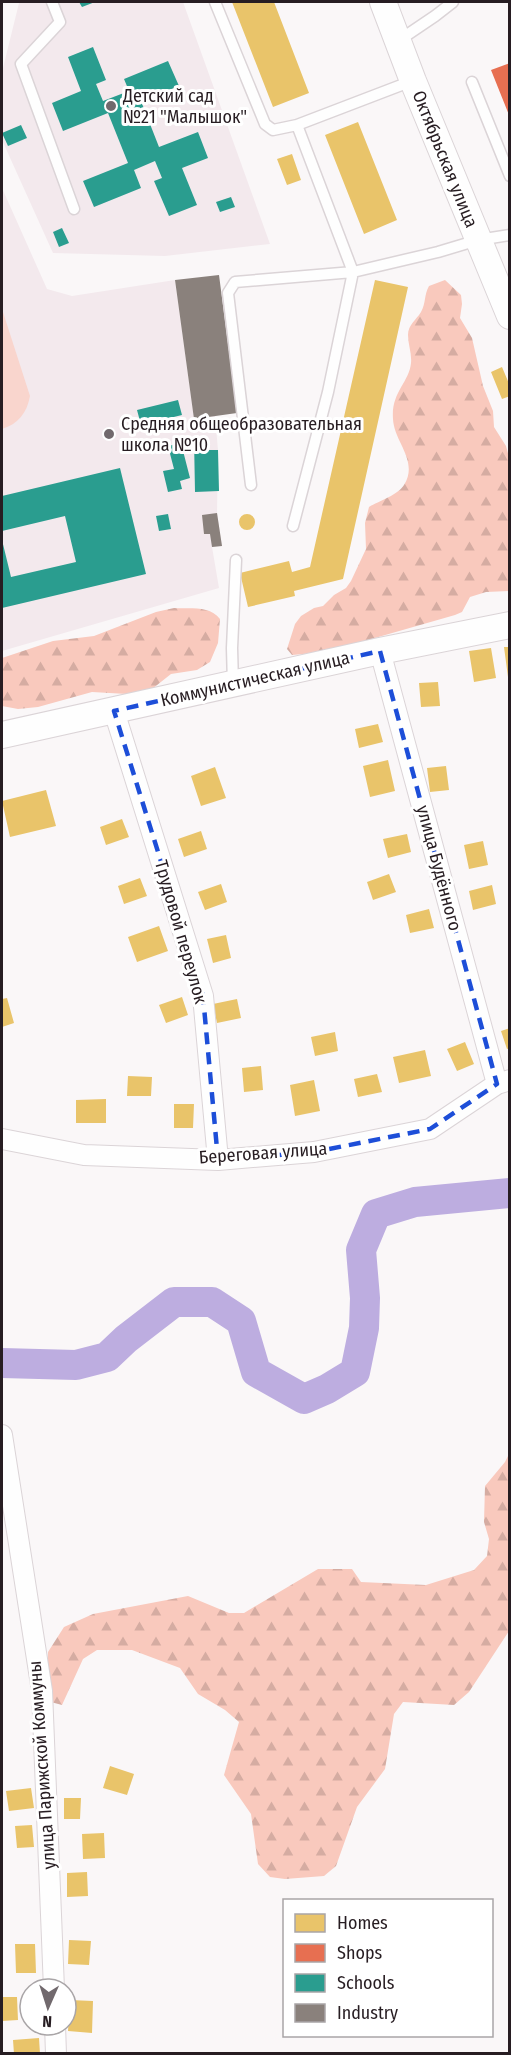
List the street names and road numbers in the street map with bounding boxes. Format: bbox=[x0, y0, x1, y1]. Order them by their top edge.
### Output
street label: Октябрьская улица bbox=[407, 87, 483, 231]
street label: Коммунистическая улица bbox=[158, 646, 352, 711]
street label: улица Будённого bbox=[412, 803, 466, 933]
street label: Трудовой переулок bbox=[150, 858, 212, 1007]
street label: Береговая улица bbox=[198, 1138, 328, 1168]
street label: улица Парижской Коммуны bbox=[24, 1660, 60, 1870]

